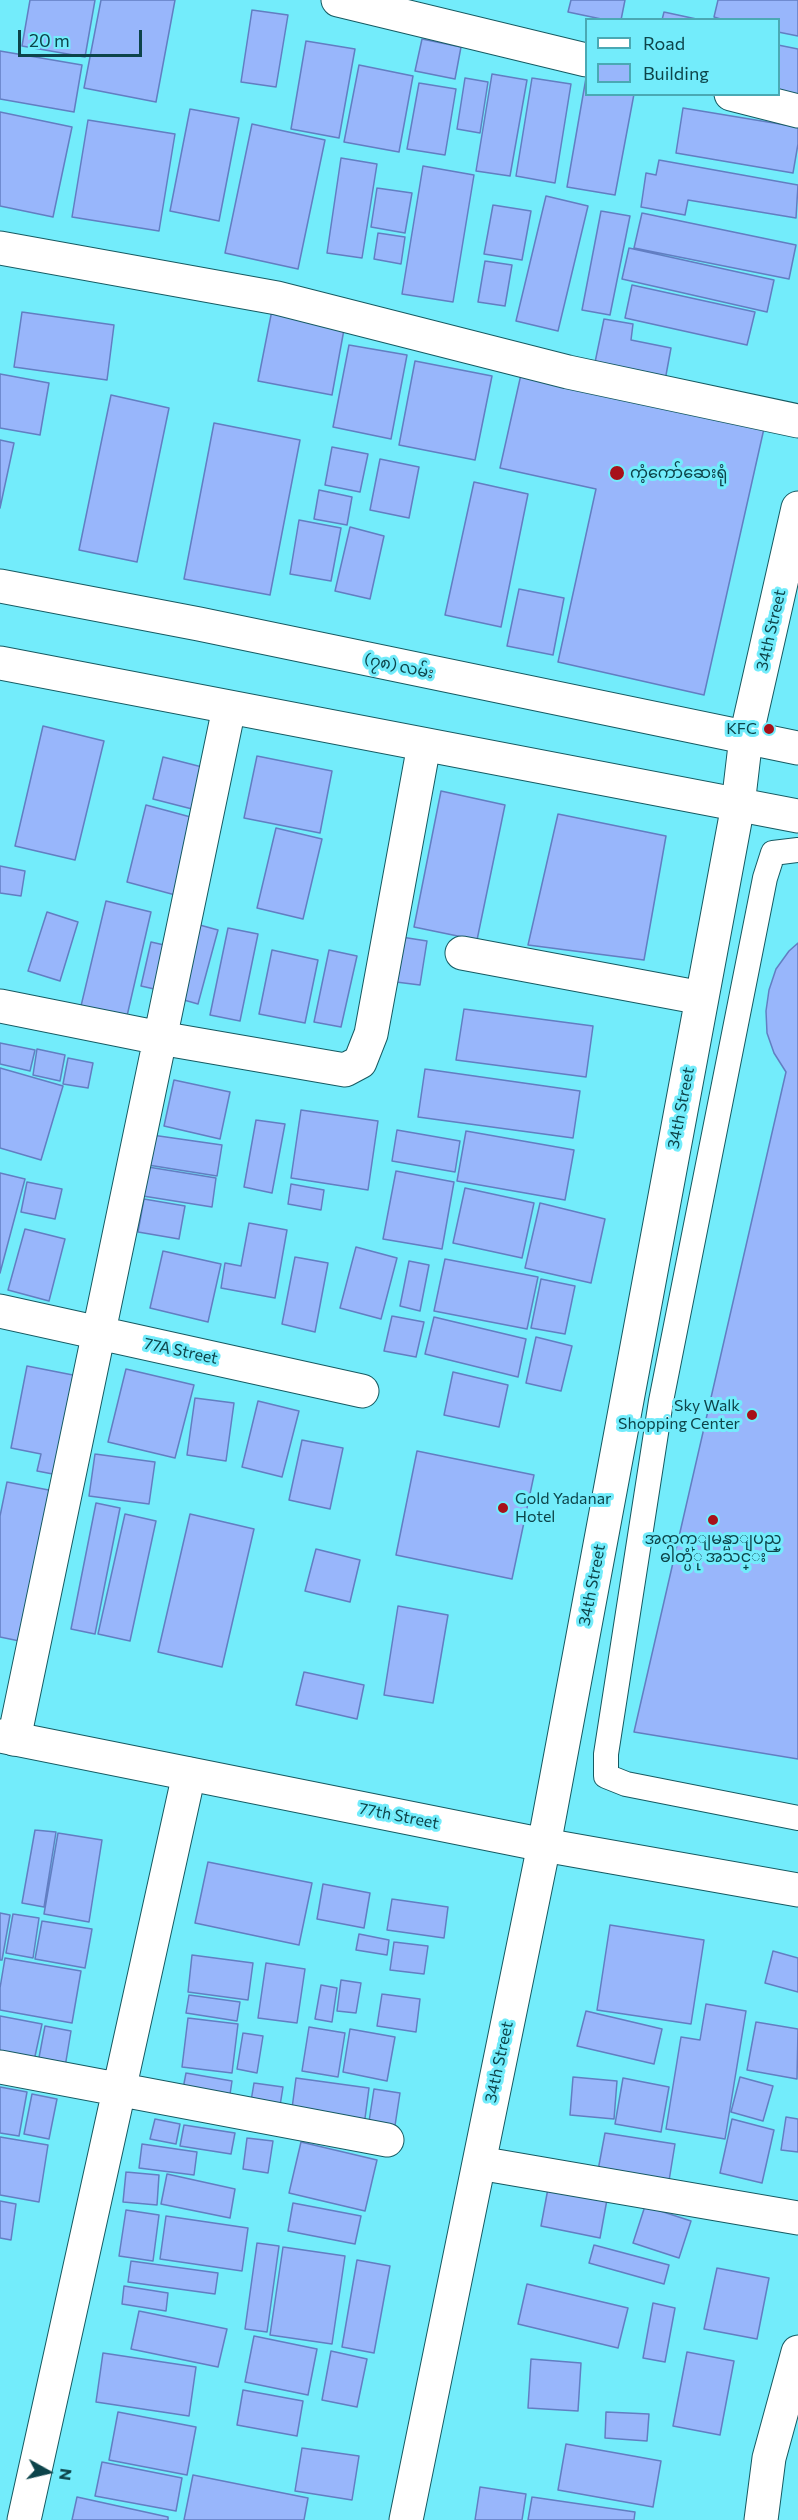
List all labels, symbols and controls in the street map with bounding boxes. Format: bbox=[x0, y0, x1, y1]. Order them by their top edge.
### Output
scale bar bbox=[21, 18, 146, 56]
legend bbox=[585, 18, 780, 96]
text: 20 m bbox=[29, 29, 70, 51]
text: Road bbox=[643, 32, 685, 54]
text: Building bbox=[643, 62, 709, 84]
place label: ကံ့ကော်ဆေးရုံ bbox=[630, 463, 727, 483]
marker: ကံ့ကော်ဆေးရုံ bbox=[608, 464, 626, 482]
street label: 34th Street bbox=[752, 588, 790, 672]
street label: (၇၈) လမ်း bbox=[363, 649, 435, 683]
place label: KFC bbox=[726, 719, 757, 739]
marker: KFC bbox=[762, 722, 776, 736]
street label: 34th Street bbox=[664, 1066, 698, 1150]
street label: 77A Street bbox=[142, 1334, 220, 1368]
place label: Sky Walk Shopping Center bbox=[618, 1396, 740, 1434]
marker: Sky Walk Shopping Center bbox=[745, 1408, 759, 1422]
place label: Gold Yadanar Hotel bbox=[515, 1489, 611, 1527]
marker: Gold Yadanar Hotel bbox=[496, 1501, 510, 1515]
marker: အထက္ျမန္မာျပည္ ဓါတ္ပံု အသင္း bbox=[706, 1513, 720, 1527]
place label: အထက္ျမန္မာျပည္ ဓါတ္ပံု အသင္း bbox=[644, 1529, 782, 1567]
street label: 34th Street bbox=[575, 1543, 609, 1627]
street label: 77th Street bbox=[357, 1799, 441, 1833]
street label: 34th Street bbox=[481, 2020, 517, 2104]
north arrow bbox=[18, 2442, 78, 2502]
text: N bbox=[56, 2467, 77, 2482]

